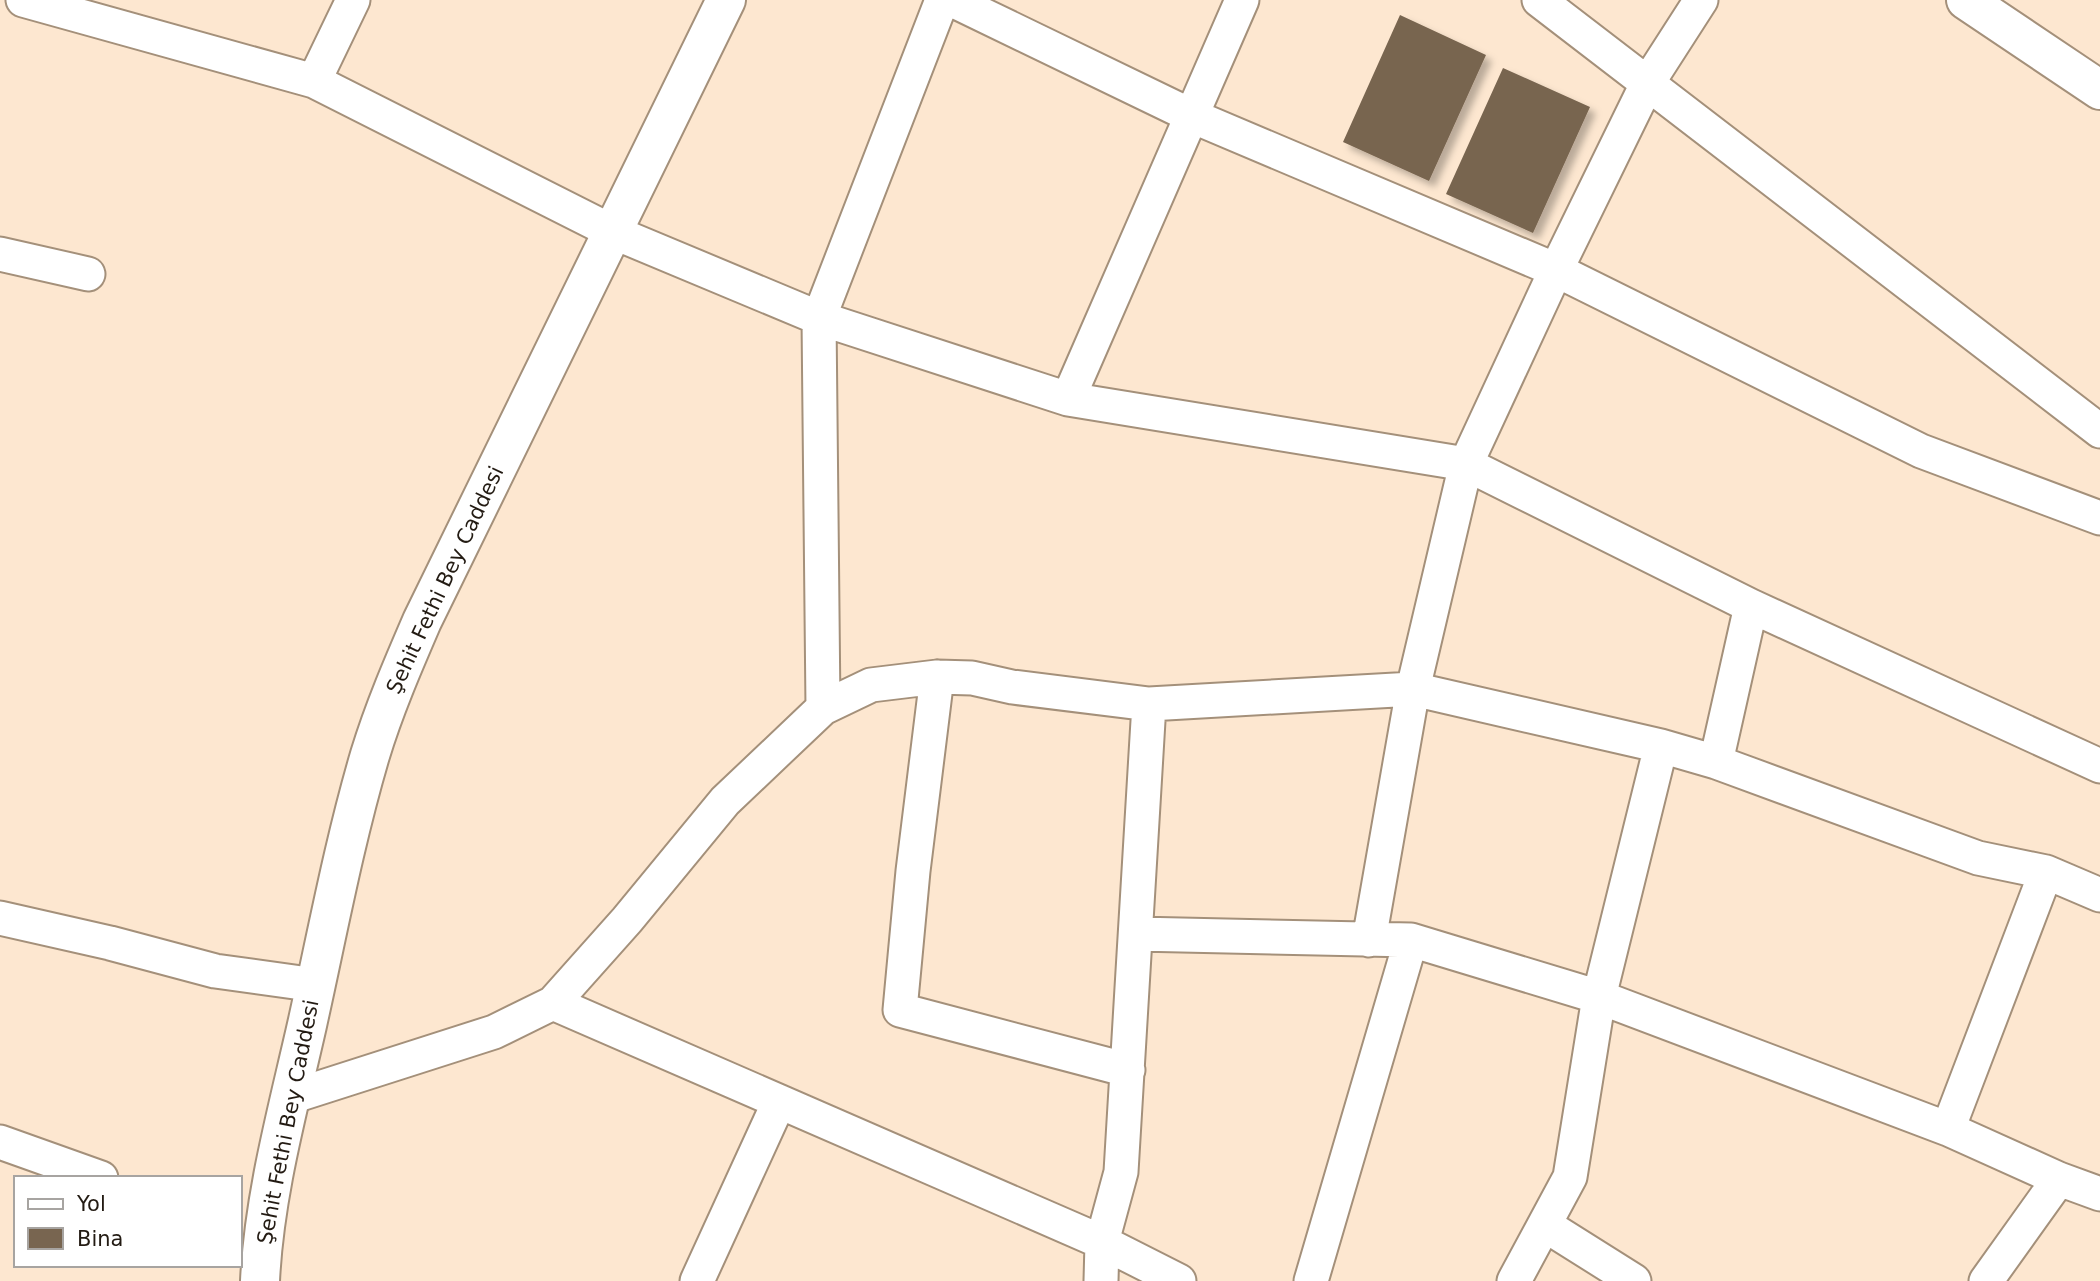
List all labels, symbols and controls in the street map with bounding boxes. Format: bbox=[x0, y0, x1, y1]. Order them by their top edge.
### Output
street label: Şehit Fethi Bey Caddesi bbox=[382, 462, 508, 698]
street label: Şehit Fethi Bey Caddesi bbox=[253, 998, 323, 1246]
legend bbox=[14, 1176, 242, 1267]
text: Yol bbox=[76, 1192, 106, 1216]
text: Bina bbox=[77, 1227, 123, 1251]

